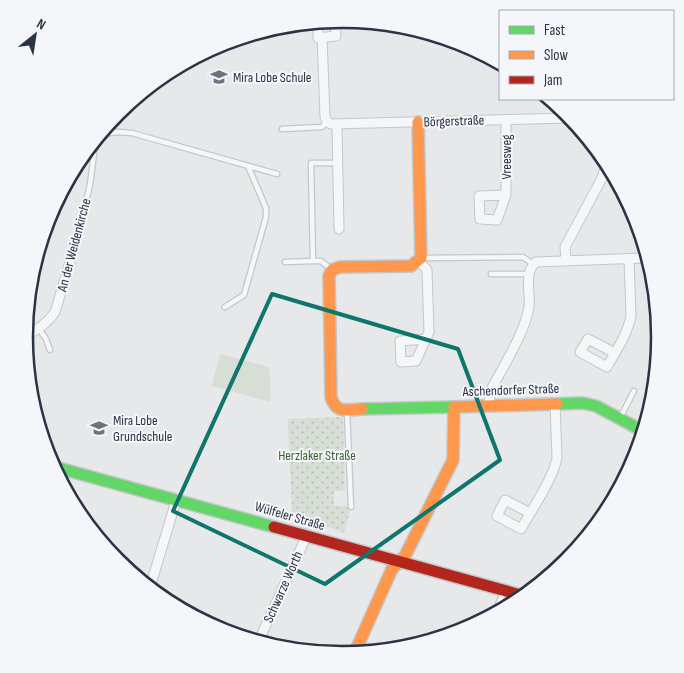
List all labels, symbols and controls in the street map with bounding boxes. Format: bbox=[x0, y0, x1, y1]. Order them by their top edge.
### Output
north arrow bbox=[10, 10, 60, 60]
legend bbox=[499, 10, 674, 100]
text: N bbox=[34, 15, 49, 33]
text: Fast bbox=[544, 21, 566, 40]
text: Slow bbox=[544, 46, 568, 65]
school or university icon: Mira Lobe Schule bbox=[209, 67, 229, 87]
place label: Mira Lobe Schule bbox=[233, 69, 312, 86]
text: Jam bbox=[543, 71, 562, 90]
street label: Börgerstraße bbox=[423, 111, 485, 131]
street label: Vreesweg bbox=[498, 134, 515, 180]
street label: An der Weidenkirche bbox=[53, 197, 95, 294]
street label: Aschendorfer Straße bbox=[461, 380, 560, 400]
place label: Mira Lobe Grundschule bbox=[113, 412, 172, 445]
school or university icon: Mira Lobe Grundschule bbox=[89, 418, 109, 438]
park label: Herzlaker Straße bbox=[278, 447, 356, 464]
street label: Wülfeler Straße bbox=[253, 498, 327, 534]
street label: Schwarze Worth bbox=[260, 549, 306, 625]

